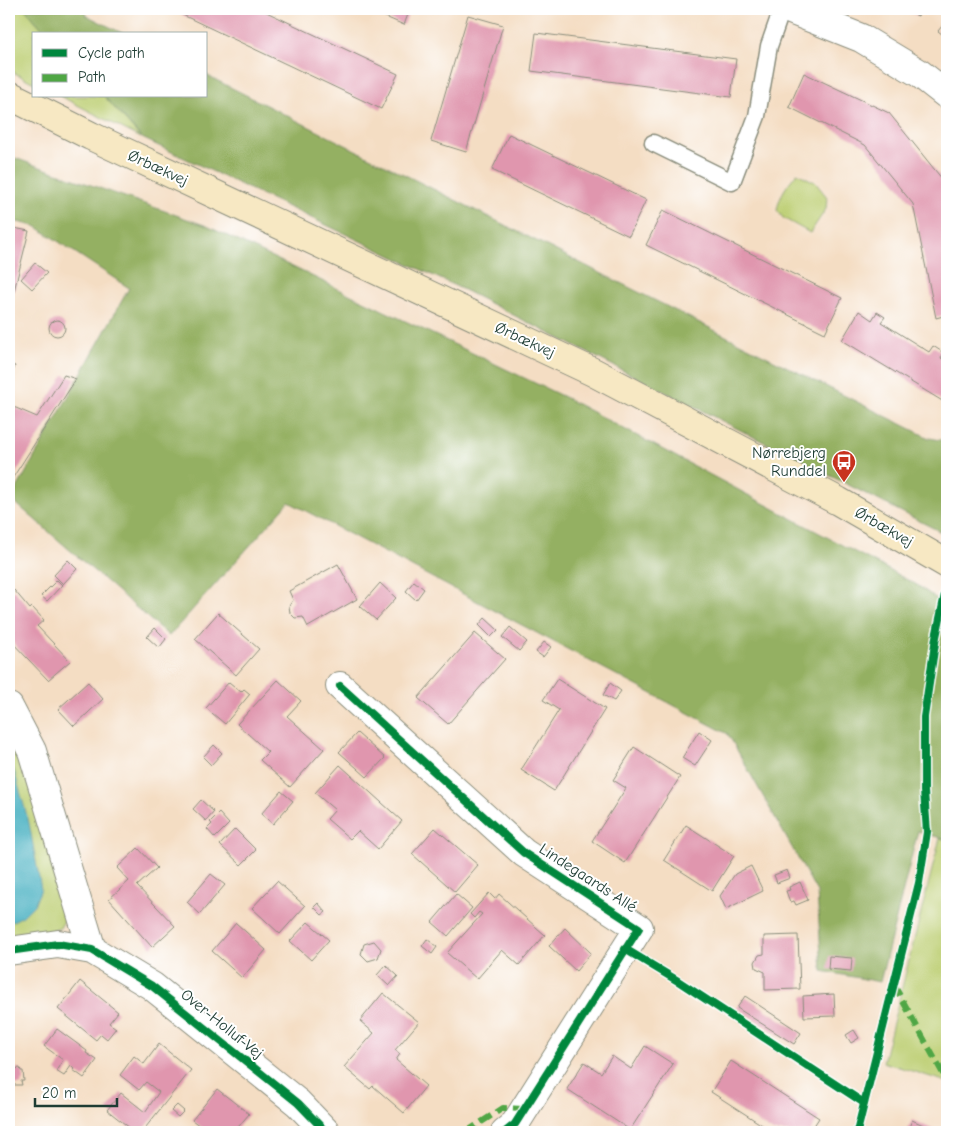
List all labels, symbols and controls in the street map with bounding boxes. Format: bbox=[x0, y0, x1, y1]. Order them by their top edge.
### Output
legend bbox=[32, 32, 208, 98]
text: Cycle path bbox=[78, 44, 145, 62]
text: Path bbox=[78, 68, 106, 86]
street label: Ørbækvej bbox=[125, 146, 191, 190]
street label: Ørbækvej bbox=[492, 318, 558, 362]
place label: Nørrebjerg Runddel bbox=[752, 444, 826, 480]
bus stop icon: Nørrebjerg Runddel bbox=[831, 449, 857, 483]
street label: Ørbækvej bbox=[852, 503, 916, 551]
street label: Lindegaards Allé bbox=[536, 840, 640, 916]
street label: Over-Holluf-Vej bbox=[177, 985, 267, 1063]
scale bar bbox=[35, 1076, 118, 1108]
text: 20 m bbox=[42, 1084, 76, 1102]

